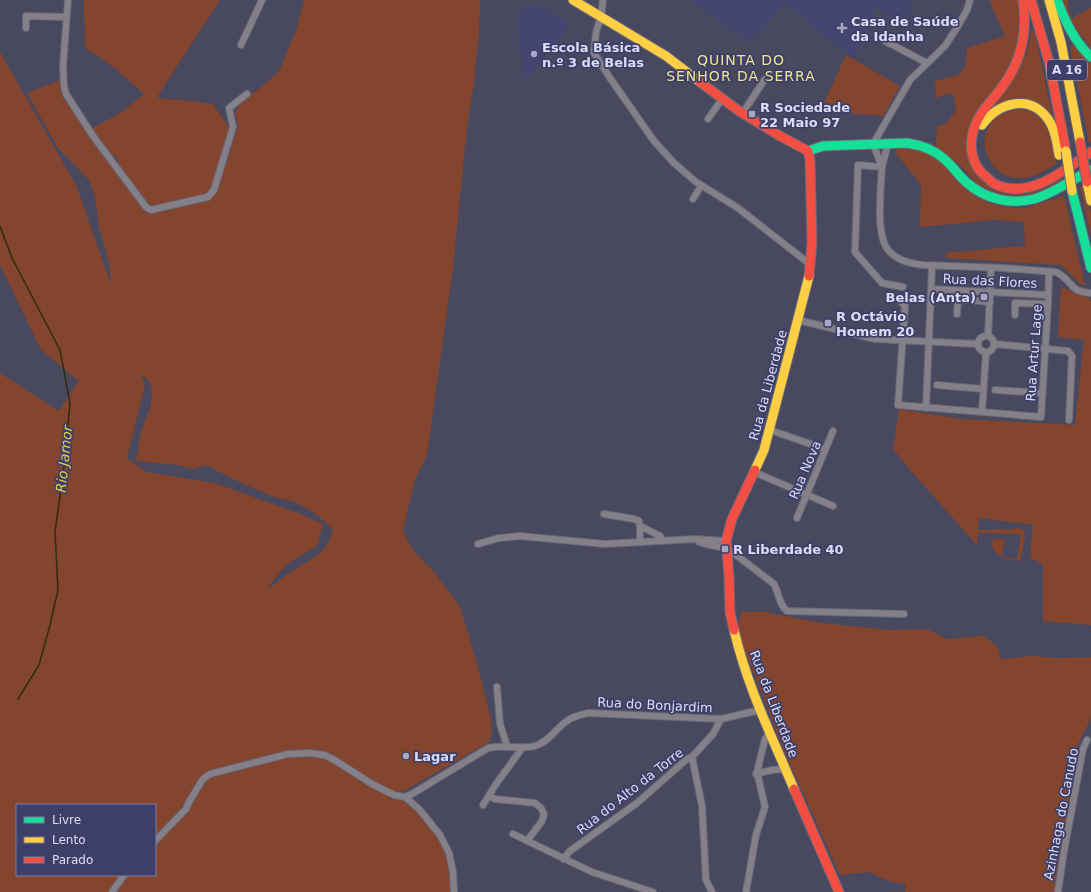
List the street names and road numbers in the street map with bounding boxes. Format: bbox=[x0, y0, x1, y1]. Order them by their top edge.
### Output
road number: A 16 bbox=[1047, 60, 1087, 80]
street label: Rua das Flores bbox=[942, 271, 1038, 291]
street label: Rua Artur Lage bbox=[1023, 304, 1045, 402]
street label: Rua da Liberdade bbox=[746, 328, 790, 442]
street label: Rua Nova bbox=[786, 438, 824, 502]
street label: Rua da Liberdade bbox=[747, 648, 801, 760]
street label: Rua do Bonjardim bbox=[597, 694, 713, 716]
street label: Rua do Alto da Torre bbox=[574, 745, 686, 837]
street label: Azinhaga do Canudo bbox=[1041, 747, 1081, 881]

